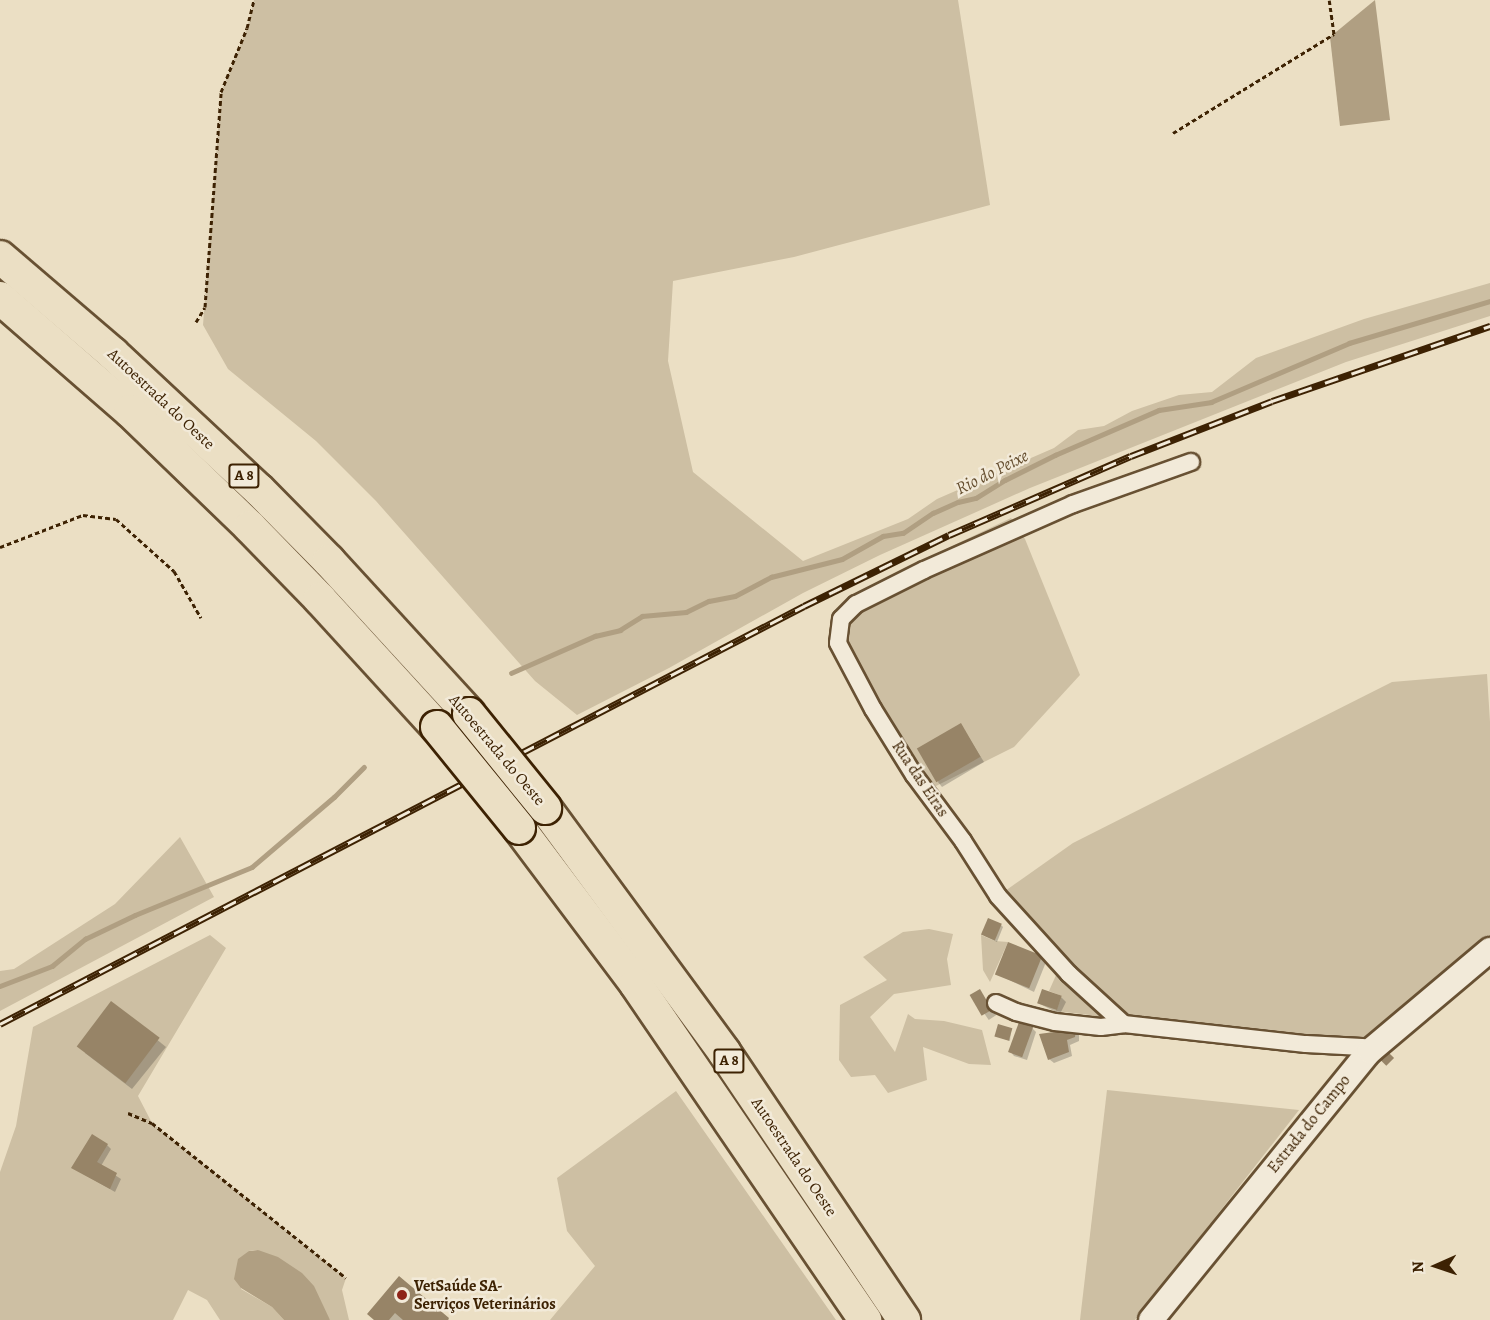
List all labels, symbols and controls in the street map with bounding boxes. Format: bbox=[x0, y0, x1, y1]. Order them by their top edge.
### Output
street label: Autoestrada do Oeste bbox=[104, 344, 218, 454]
water label: Rio do Peixe bbox=[952, 445, 1032, 499]
road number: A 8 bbox=[228, 464, 260, 488]
street label: Autoestrada do Oeste bbox=[445, 690, 549, 810]
street label: Rua das Eiras bbox=[888, 737, 952, 821]
road number: A 8 bbox=[712, 1049, 746, 1073]
street label: Estrada do Campo bbox=[1264, 1071, 1354, 1177]
street label: Autoestrada do Oeste bbox=[747, 1094, 841, 1220]
north arrow bbox=[1406, 1236, 1466, 1296]
text: N bbox=[1407, 1261, 1429, 1273]
place label: VetSaúde SA- Serviços Veterinários bbox=[414, 1276, 556, 1314]
marker: VetSaúde SA- Serviços Veterinários bbox=[395, 1288, 409, 1302]

